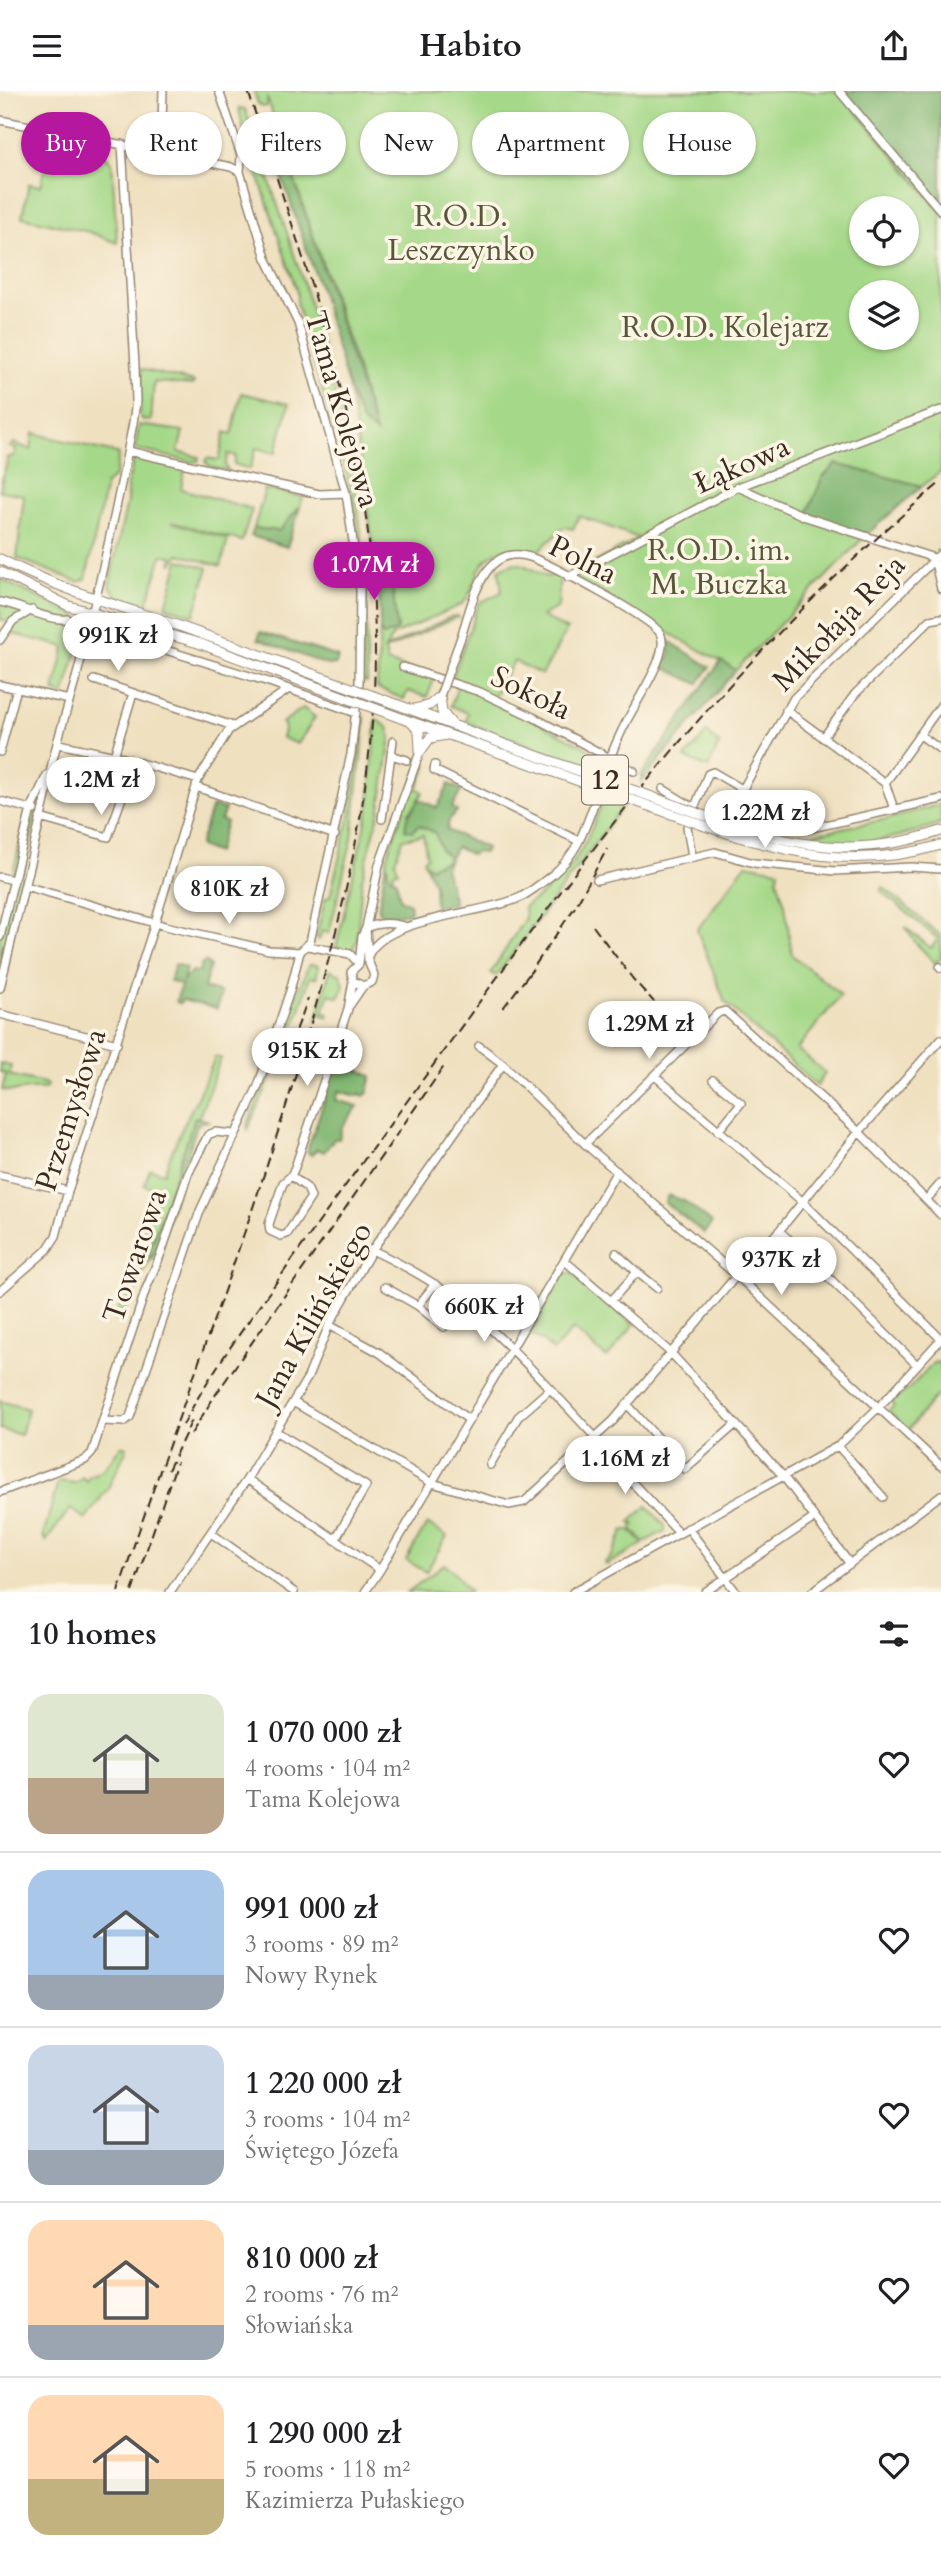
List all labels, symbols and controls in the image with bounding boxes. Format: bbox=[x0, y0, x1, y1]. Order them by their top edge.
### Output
text: Habito bbox=[419, 24, 522, 68]
icon: menu bbox=[28, 27, 66, 65]
icon: share bbox=[875, 27, 913, 65]
chip: Buy bbox=[21, 112, 111, 175]
chip: Rent bbox=[125, 112, 222, 175]
chip: Filters bbox=[236, 112, 346, 175]
chip: New bbox=[360, 112, 458, 175]
chip: Apartment bbox=[472, 112, 629, 175]
chip: House bbox=[643, 112, 756, 175]
park label: R.O.D. Leszczynko bbox=[387, 196, 535, 271]
map controls bbox=[849, 196, 919, 350]
button: locate bbox=[849, 196, 919, 266]
button: layers bbox=[849, 280, 919, 350]
street label: Tama Kolejowa bbox=[294, 306, 390, 512]
park label: R.O.D. Kolejarz bbox=[621, 307, 829, 348]
street label: Łąkowa bbox=[688, 426, 796, 504]
street label: Polna bbox=[542, 525, 624, 595]
park label: R.O.D. im. M. Buczka bbox=[647, 530, 791, 605]
pin: 1.07M zł bbox=[302, 543, 446, 602]
street label: Mikołaja Reja bbox=[763, 546, 915, 700]
text: 1.07M zł bbox=[329, 549, 419, 580]
pin: 991K zł bbox=[53, 613, 183, 673]
text: 991K zł bbox=[79, 620, 157, 651]
street label: Sokoła bbox=[484, 656, 578, 730]
road number: 12 bbox=[582, 755, 628, 805]
pin: 1.2M zł bbox=[36, 757, 166, 817]
text: 1.2M zł bbox=[62, 764, 140, 795]
pin: 1.22M zł bbox=[693, 791, 837, 850]
text: 1.22M zł bbox=[720, 797, 810, 828]
pin: 810K zł bbox=[164, 867, 294, 926]
text: 810K zł bbox=[190, 873, 268, 904]
pin: 1.29M zł bbox=[577, 1002, 721, 1061]
text: 1.29M zł bbox=[604, 1008, 694, 1039]
street label: Przemysłowa bbox=[25, 1023, 117, 1196]
pin: 915K zł bbox=[242, 1028, 372, 1088]
text: 915K zł bbox=[268, 1035, 346, 1066]
street label: Towarowa bbox=[93, 1183, 177, 1329]
street label: Jana Kilińskiego bbox=[244, 1215, 382, 1419]
pin: 937K zł bbox=[716, 1237, 846, 1297]
text: 937K zł bbox=[742, 1244, 820, 1275]
pin: 660K zł bbox=[419, 1285, 549, 1344]
text: 660K zł bbox=[445, 1291, 523, 1322]
pin: 1.16M zł bbox=[553, 1437, 697, 1496]
text: 1.16M zł bbox=[580, 1443, 670, 1474]
text: 10 homes bbox=[28, 1614, 157, 1655]
icon: filters bbox=[875, 1615, 913, 1653]
text: 1 070 000 zł bbox=[245, 1712, 401, 1753]
icon: home bbox=[84, 1722, 168, 1806]
icon: heart bbox=[875, 1745, 913, 1783]
text: 4 rooms · 104 m² bbox=[245, 1753, 410, 1784]
text: Tama Kolejowa bbox=[245, 1784, 401, 1815]
text: 991 000 zł bbox=[245, 1888, 378, 1929]
icon: home bbox=[84, 1898, 168, 1982]
icon: heart bbox=[875, 1921, 913, 1959]
text: 3 rooms · 89 m² bbox=[245, 1929, 398, 1960]
text: Nowy Rynek bbox=[245, 1960, 378, 1991]
text: 1 220 000 zł bbox=[245, 2063, 401, 2104]
icon: home bbox=[84, 2073, 168, 2157]
icon: heart bbox=[875, 2096, 913, 2134]
text: 3 rooms · 104 m² bbox=[245, 2104, 410, 2135]
text: Świętego Józefa bbox=[245, 2135, 399, 2166]
text: 810 000 zł bbox=[245, 2238, 378, 2279]
icon: home bbox=[84, 2248, 168, 2332]
icon: heart bbox=[875, 2271, 913, 2309]
text: 2 rooms · 76 m² bbox=[245, 2279, 398, 2310]
text: Słowiańska bbox=[245, 2310, 353, 2341]
text: 1 290 000 zł bbox=[245, 2413, 401, 2454]
icon: home bbox=[84, 2423, 168, 2507]
icon: heart bbox=[875, 2446, 913, 2484]
text: 5 rooms · 118 m² bbox=[245, 2454, 410, 2485]
text: Kazimierza Pułaskiego bbox=[245, 2485, 465, 2516]

